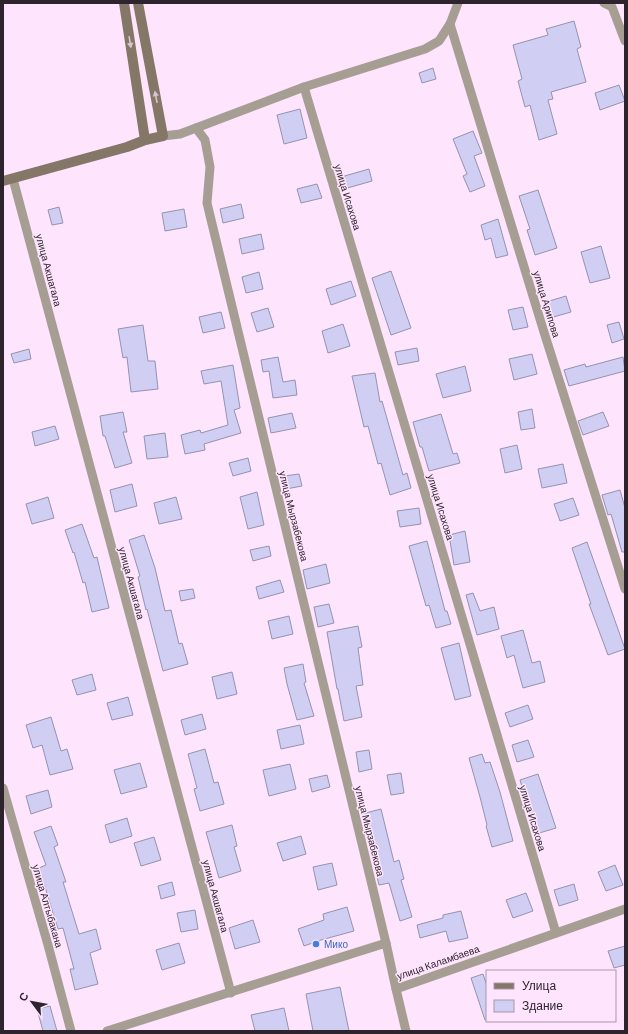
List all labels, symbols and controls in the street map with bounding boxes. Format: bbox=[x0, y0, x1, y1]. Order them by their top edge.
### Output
one-way arrow bbox=[127, 35, 133, 48]
one-way arrow bbox=[153, 91, 159, 103]
street label: улица Исахова bbox=[332, 163, 364, 232]
street label: улица Акшагала bbox=[34, 232, 65, 308]
street label: улица Арипова bbox=[531, 269, 563, 339]
street label: улица Мырзабекова bbox=[277, 470, 311, 563]
street label: улица Исахова bbox=[425, 473, 457, 542]
street label: улица Акшагала bbox=[117, 545, 148, 621]
street label: улица Исахова bbox=[517, 784, 549, 853]
street label: улица Мырзабекова bbox=[353, 785, 387, 878]
street label: улица Акшагала bbox=[201, 858, 232, 934]
street label: улица Алтыбакана bbox=[30, 863, 66, 949]
place label: Мико bbox=[324, 938, 348, 950]
marker: Мико bbox=[311, 939, 321, 949]
street label: улица Каламбаева bbox=[395, 942, 481, 982]
legend bbox=[486, 970, 616, 1022]
text: Улица bbox=[522, 978, 556, 993]
north arrow bbox=[12, 982, 52, 1022]
text: С bbox=[15, 990, 31, 1003]
text: Здание bbox=[522, 998, 563, 1013]

